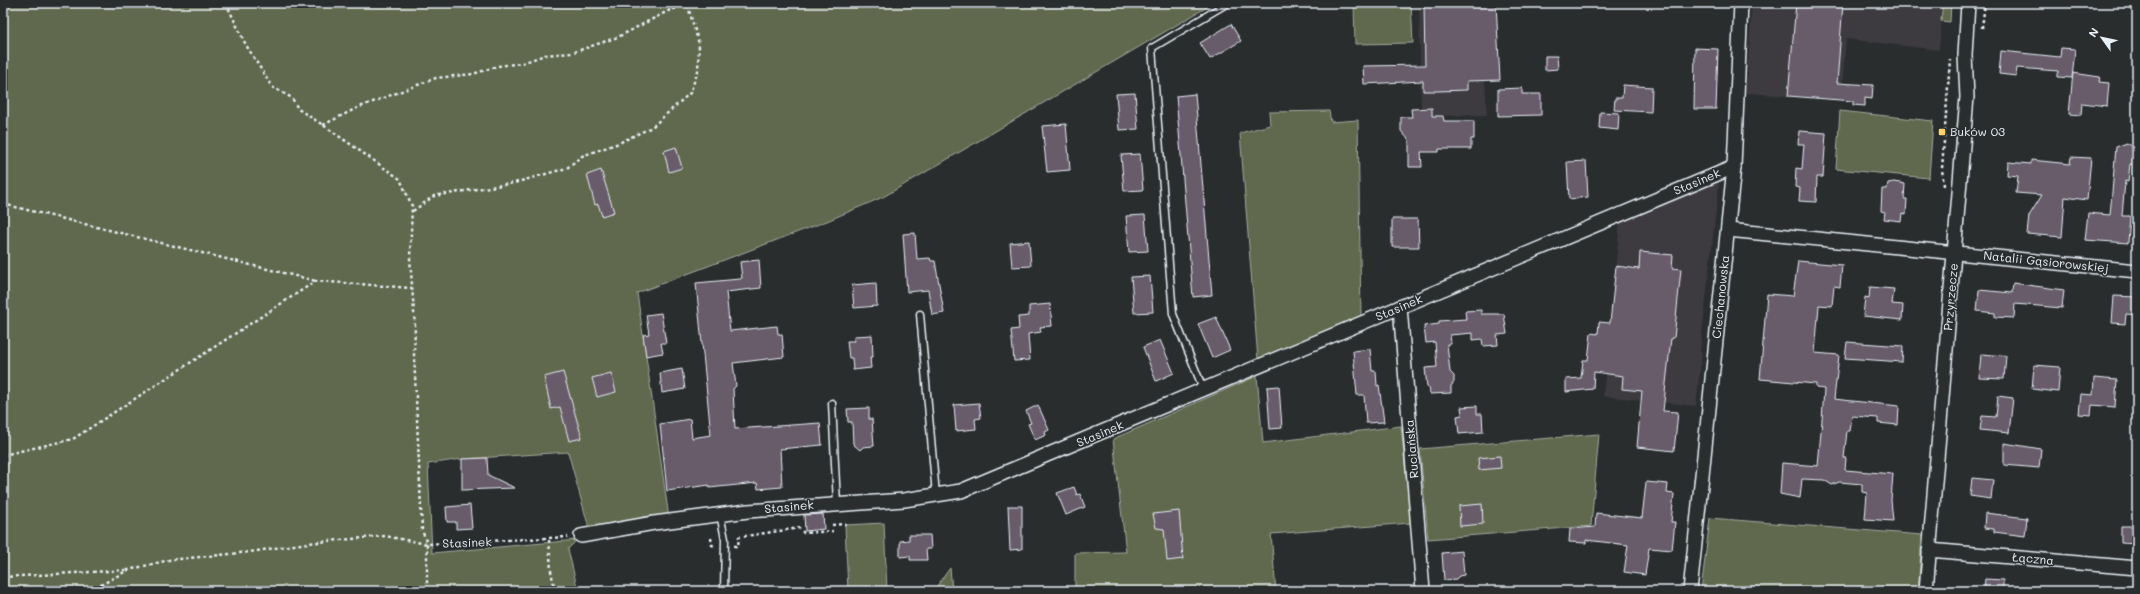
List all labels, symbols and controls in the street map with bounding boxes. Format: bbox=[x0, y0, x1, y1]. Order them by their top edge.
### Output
north arrow bbox=[2082, 18, 2122, 58]
text: N bbox=[2085, 25, 2102, 40]
place label: Buków 03 bbox=[1950, 123, 2005, 139]
marker: Buków 03 bbox=[1937, 127, 1947, 137]
street label: Stasinek bbox=[1671, 164, 1723, 198]
street label: Natalii Gąsiorowskiej bbox=[1983, 246, 2110, 276]
street label: Ciechanowska bbox=[1708, 254, 1732, 339]
street label: Przyrzecze bbox=[1939, 263, 1961, 331]
street label: Stasinek bbox=[1373, 290, 1425, 324]
street label: Stasinek bbox=[1074, 416, 1126, 450]
street label: Ruciańska bbox=[1400, 419, 1422, 479]
street label: Stasinek bbox=[764, 496, 814, 516]
street label: Stasinek bbox=[442, 533, 492, 551]
street label: Łączna bbox=[2012, 548, 2055, 568]

